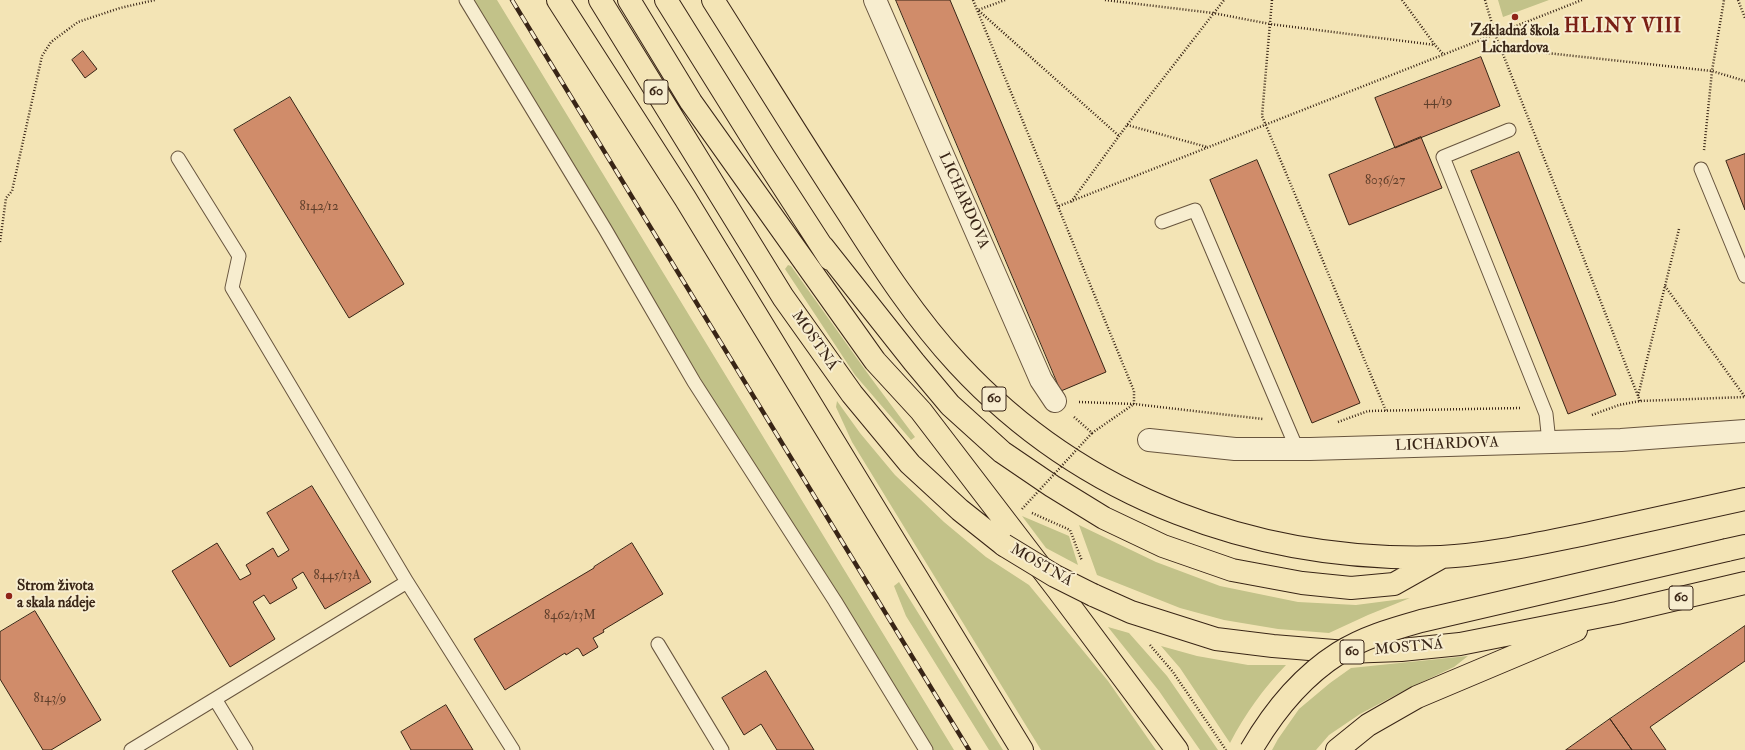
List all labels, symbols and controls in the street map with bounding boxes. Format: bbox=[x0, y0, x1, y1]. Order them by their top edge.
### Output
marker: Základná škola Lichardova bbox=[1510, 12, 1520, 22]
district label: HLINY VIII bbox=[1564, 17, 1682, 39]
place label: Základná škola Lichardova bbox=[1471, 23, 1559, 58]
road number: 60 bbox=[644, 80, 668, 104]
house number: 44/19 bbox=[1424, 94, 1452, 110]
street label: LICHARDOVA bbox=[934, 150, 992, 252]
house number: 8036/27 bbox=[1365, 173, 1405, 189]
house number: 8142/12 bbox=[300, 199, 338, 215]
street label: MOSTNÁ bbox=[787, 308, 841, 374]
road number: 60 bbox=[982, 387, 1006, 411]
street label: LICHARDOVA bbox=[1395, 434, 1499, 456]
street label: MOSTNÁ bbox=[1007, 541, 1075, 591]
house number: 8445/13A bbox=[314, 568, 360, 584]
place label: Strom života a skala nádeje bbox=[17, 578, 95, 613]
road number: 60 bbox=[1669, 586, 1693, 610]
marker: Strom života a skala nádeje bbox=[4, 591, 14, 601]
house number: 8462/13M bbox=[544, 608, 596, 624]
street label: MOSTNÁ bbox=[1374, 636, 1444, 660]
road number: 60 bbox=[1340, 640, 1364, 664]
house number: 8143/9 bbox=[34, 691, 66, 707]

